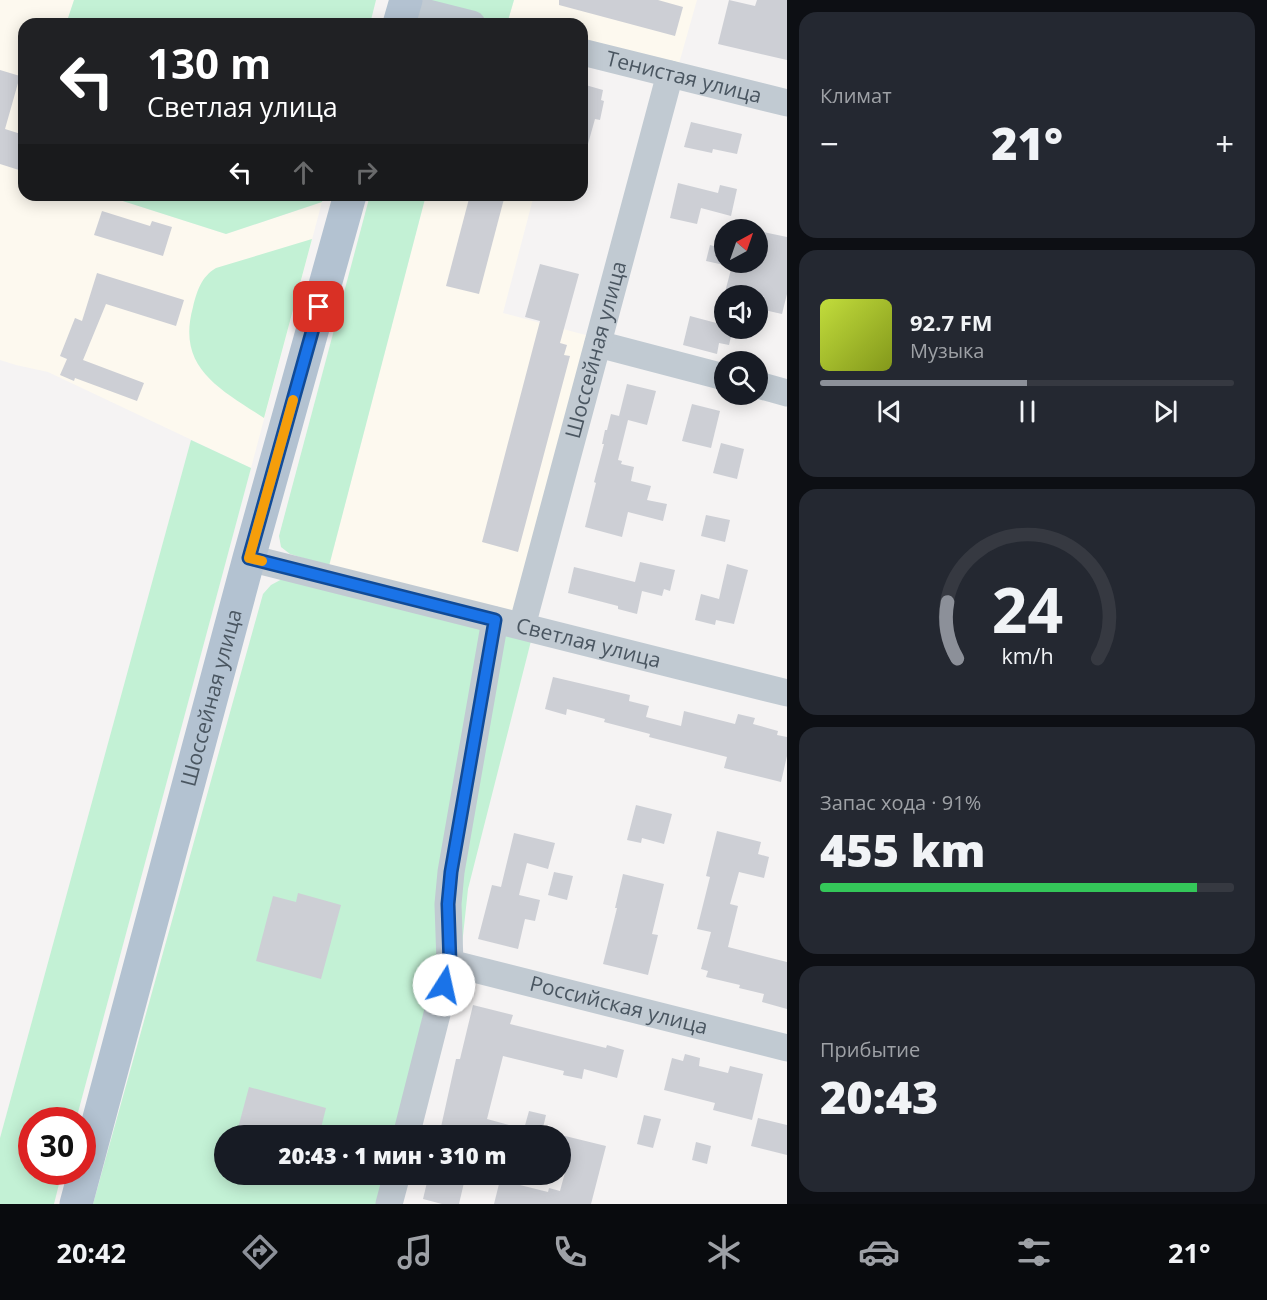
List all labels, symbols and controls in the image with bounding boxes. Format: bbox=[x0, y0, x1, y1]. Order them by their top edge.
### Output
text: 130 m bbox=[147, 34, 271, 91]
icon: left bbox=[48, 42, 126, 120]
street label: Тенистая улица bbox=[603, 44, 765, 109]
text: Климат bbox=[820, 82, 892, 109]
text: Светлая улица bbox=[147, 88, 338, 125]
text: 21° bbox=[991, 112, 1063, 173]
text: − bbox=[820, 121, 839, 166]
text: + bbox=[1215, 121, 1234, 166]
icon: left bbox=[224, 156, 257, 189]
icon: ahead bbox=[287, 156, 320, 189]
icon: right bbox=[350, 156, 383, 189]
north arrow bbox=[714, 219, 768, 273]
map controls bbox=[714, 219, 768, 405]
street label: Шоссейная улица bbox=[558, 258, 632, 441]
pin bbox=[293, 281, 344, 332]
button: sound bbox=[714, 285, 768, 339]
icon: arrive bbox=[302, 290, 335, 323]
text: 92.7 FM bbox=[910, 307, 993, 337]
text: Музыка bbox=[910, 337, 984, 364]
button: search bbox=[714, 351, 768, 405]
icon: previous bbox=[873, 395, 906, 428]
icon: pause bbox=[1011, 395, 1044, 428]
icon: next bbox=[1149, 395, 1182, 428]
text: 24 bbox=[991, 566, 1063, 651]
street label: Шоссейная улица bbox=[173, 606, 248, 789]
street label: Светлая улица bbox=[513, 611, 664, 674]
text: km/h bbox=[1001, 641, 1053, 670]
text: Запас хода · 91% bbox=[820, 789, 981, 816]
text: 455 km bbox=[820, 819, 985, 880]
position arrow bbox=[412, 953, 476, 1017]
street label: Российская улица bbox=[527, 969, 711, 1040]
text: Прибытие bbox=[820, 1036, 920, 1063]
text: 20:43 bbox=[820, 1066, 938, 1127]
speed limit sign: 30 bbox=[18, 1107, 96, 1185]
text: 20:43 · 1 мин · 310 m bbox=[279, 1140, 506, 1170]
icon: directions bbox=[239, 1231, 281, 1273]
icon: music bbox=[394, 1231, 436, 1273]
icon: phone bbox=[549, 1231, 591, 1273]
icon: climate bbox=[703, 1231, 745, 1273]
icon: car bbox=[858, 1231, 900, 1273]
icon: filters bbox=[1013, 1231, 1055, 1273]
text: 20:42 bbox=[56, 1234, 126, 1271]
text: 21° bbox=[1168, 1234, 1210, 1271]

